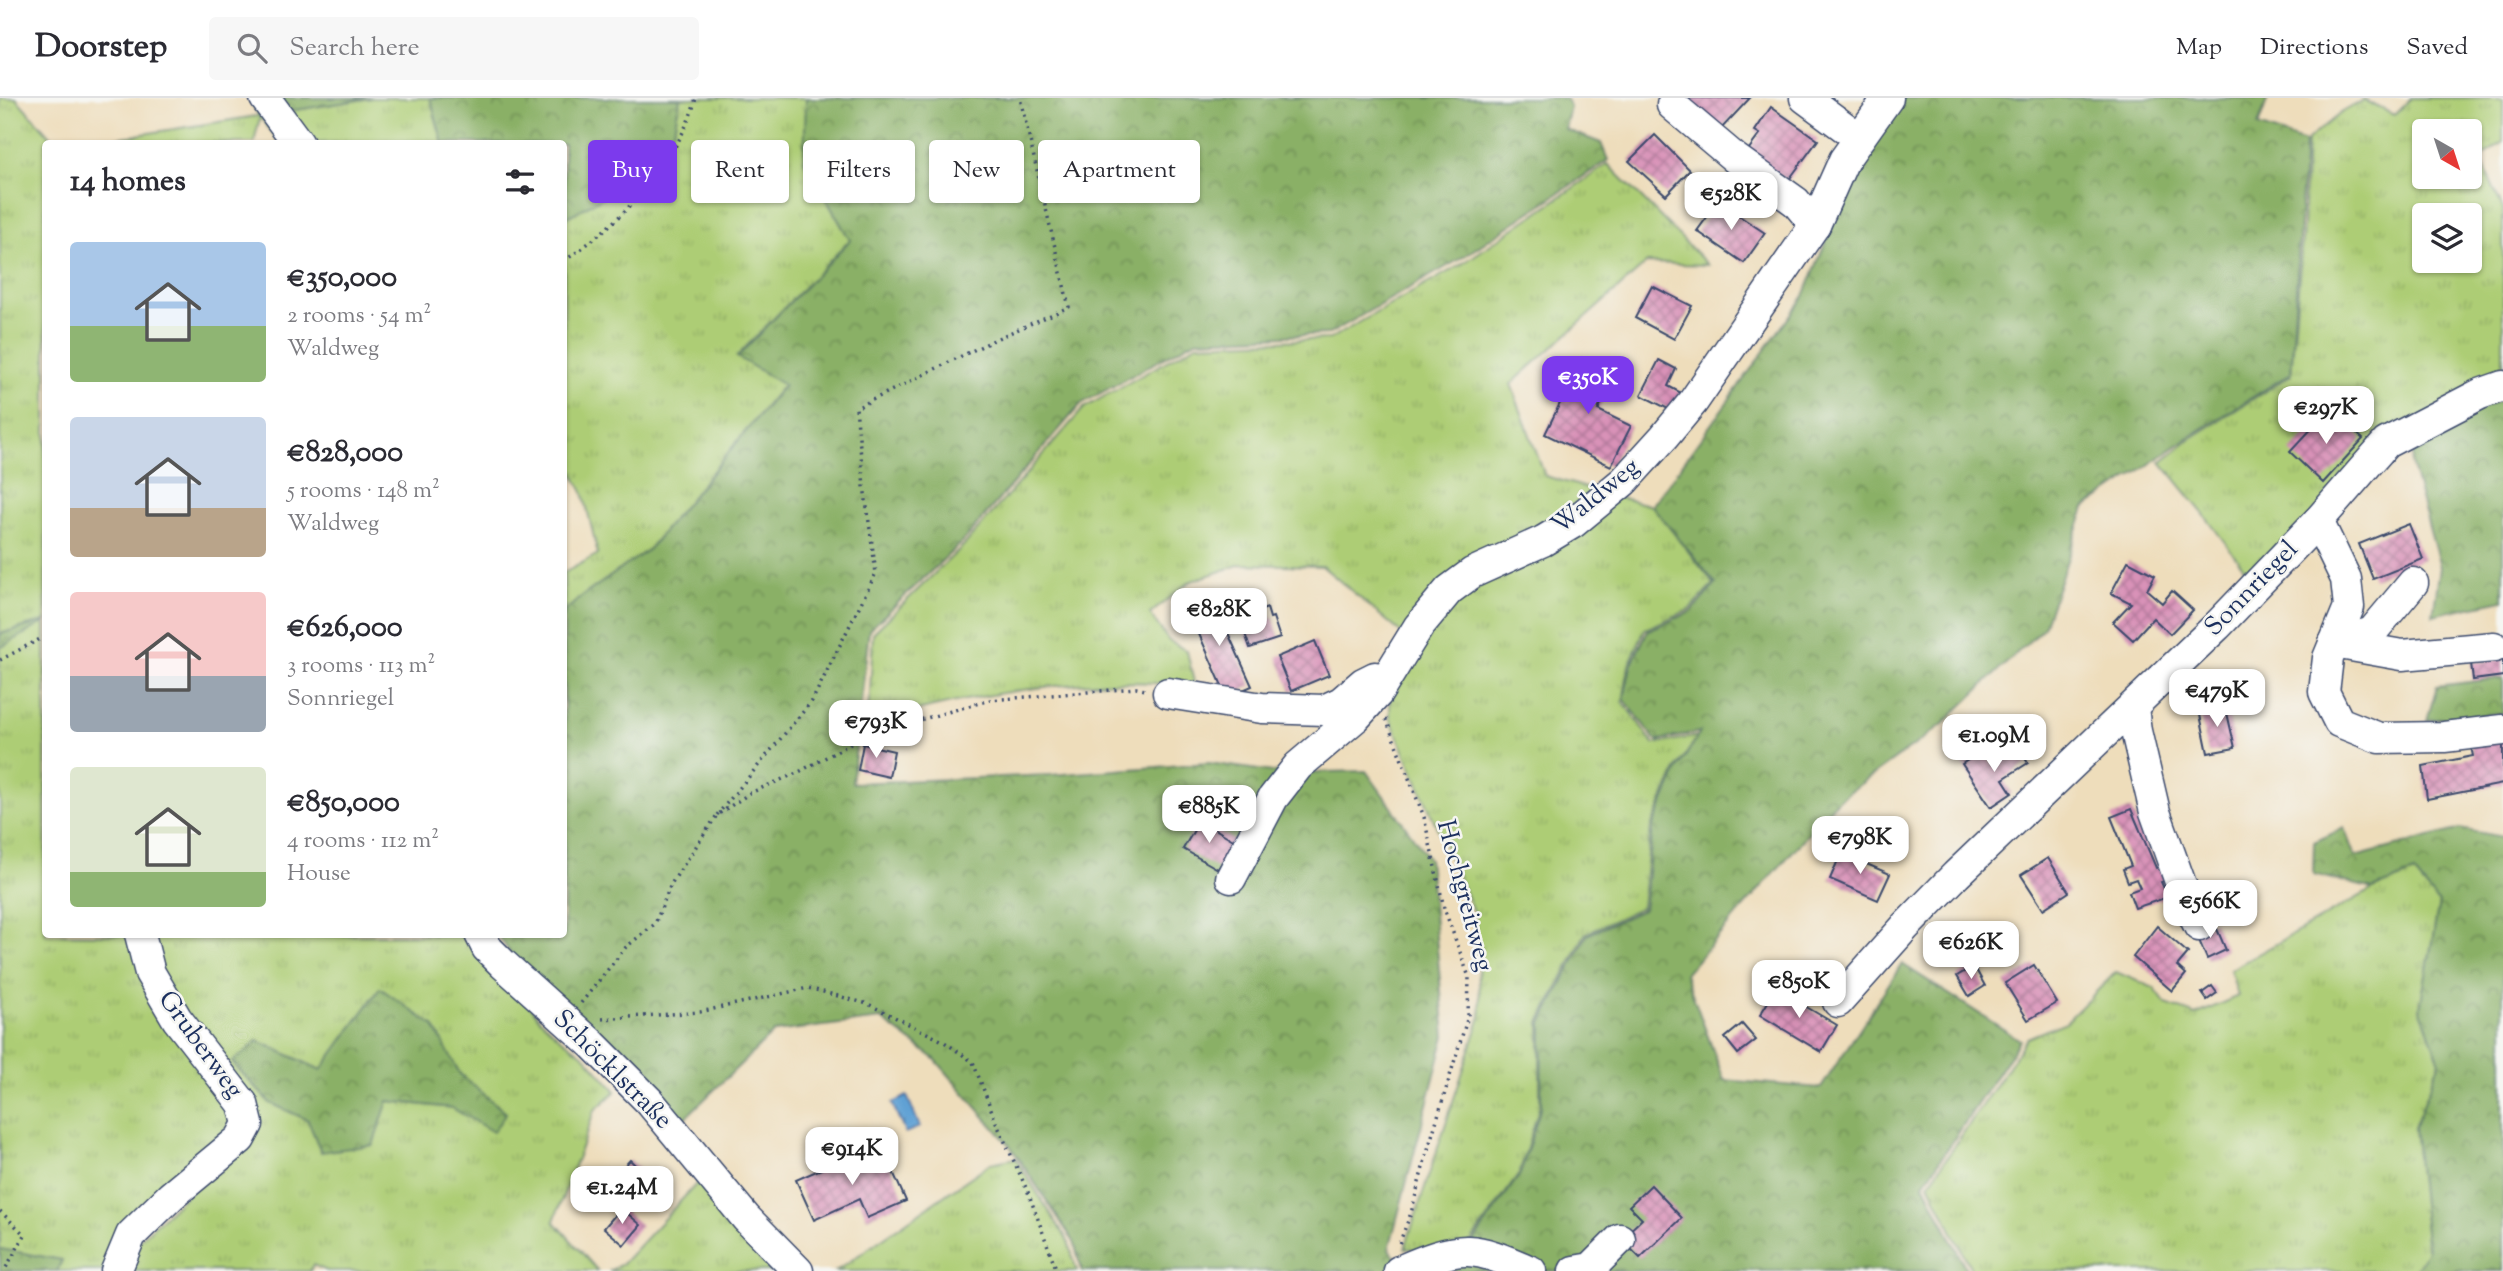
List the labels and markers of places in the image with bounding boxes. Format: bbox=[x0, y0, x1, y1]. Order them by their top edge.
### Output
pin: €528K bbox=[1682, 172, 1780, 232]
pin: €350K bbox=[1539, 356, 1637, 416]
pin: €297K bbox=[2277, 386, 2375, 446]
pin: €828K bbox=[1170, 588, 1268, 648]
pin: €479K bbox=[2168, 670, 2266, 729]
pin: €793K bbox=[827, 700, 925, 760]
pin: €1.09M bbox=[1937, 714, 2051, 774]
pin: €885K bbox=[1160, 786, 1258, 845]
pin: €798K bbox=[1811, 816, 1909, 876]
pin: €566K bbox=[2161, 880, 2259, 940]
pin: €626K bbox=[1922, 922, 2020, 981]
pin: €850K bbox=[1750, 960, 1848, 1020]
pin: €914K bbox=[803, 1128, 901, 1187]
pin: €1.24M bbox=[565, 1166, 679, 1226]

